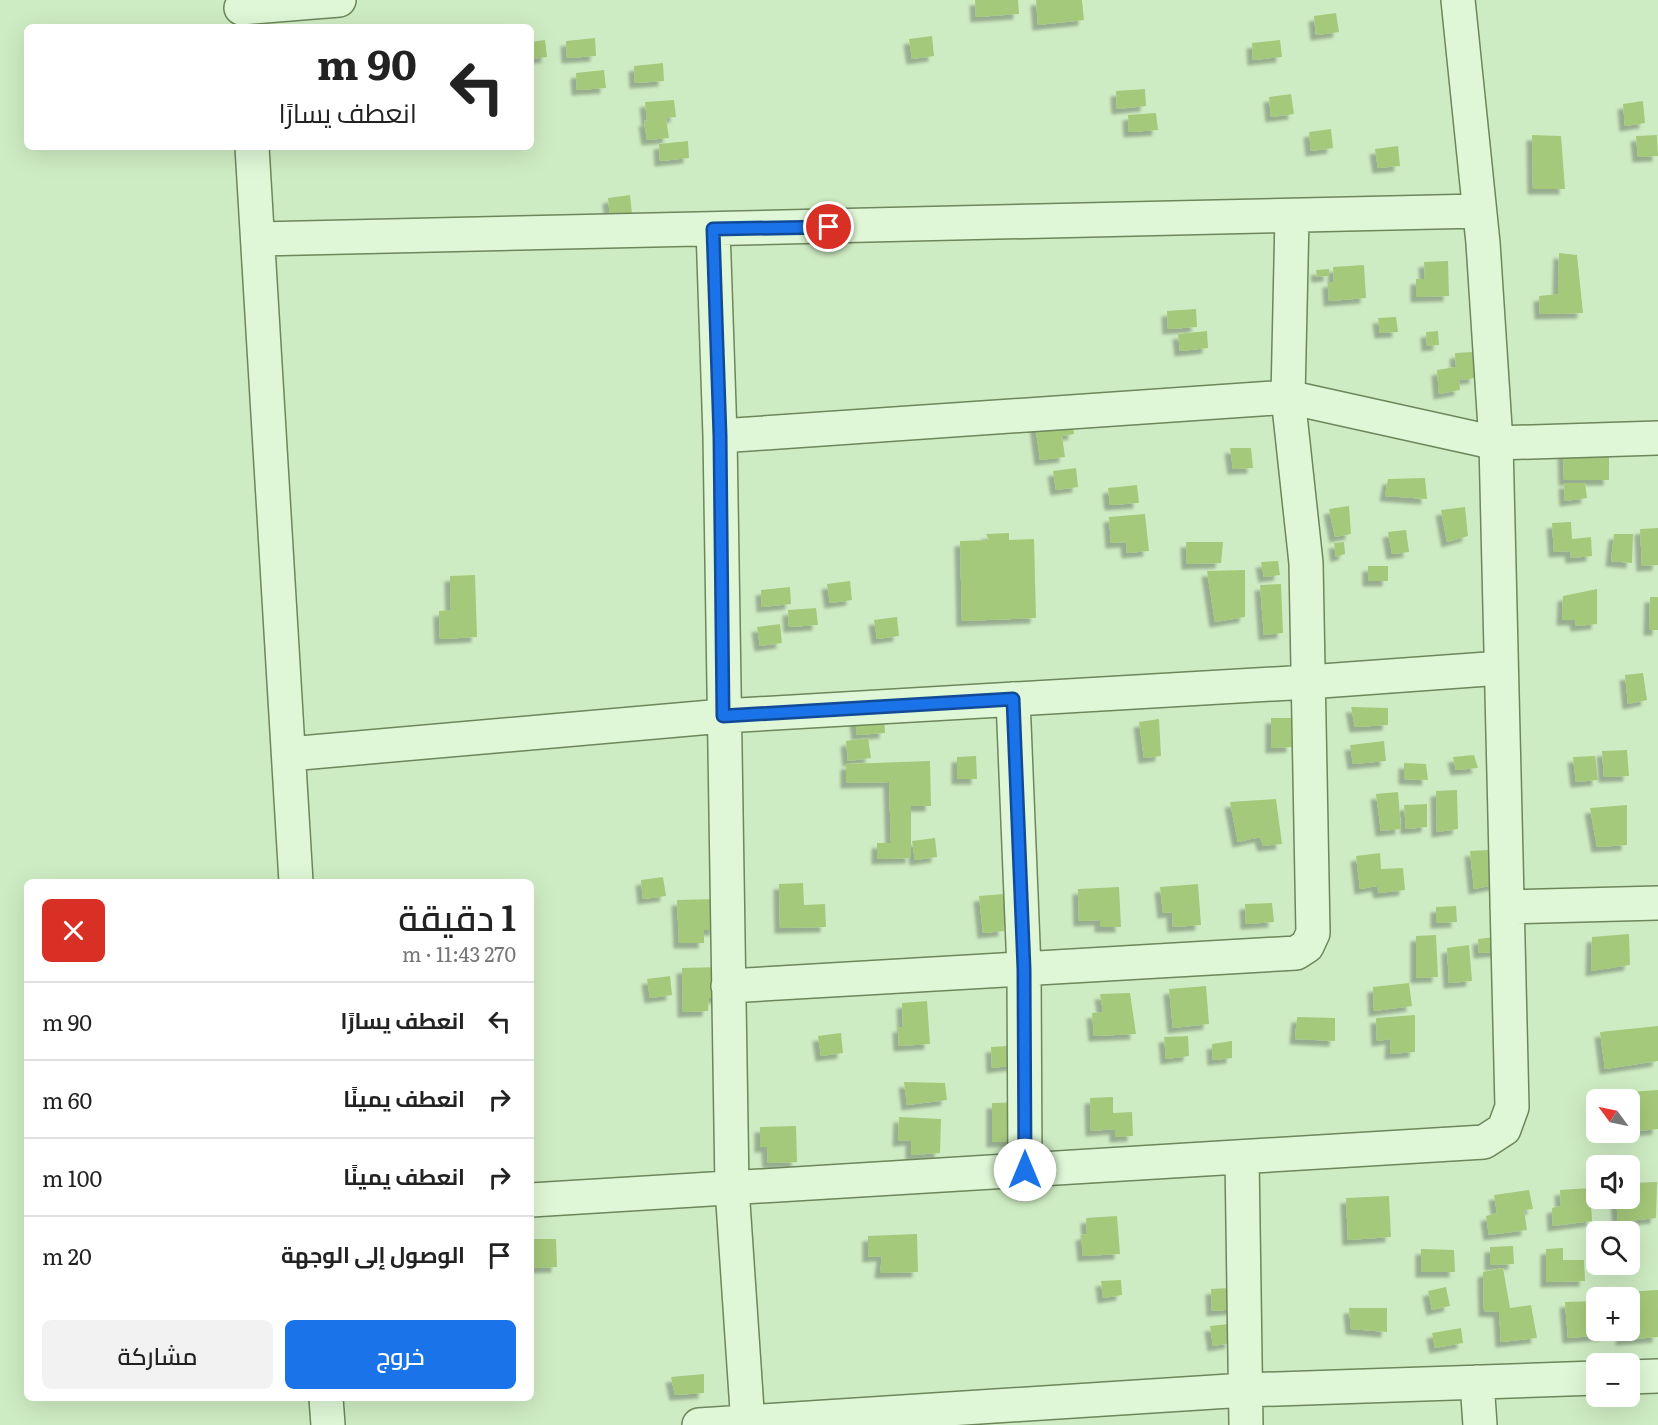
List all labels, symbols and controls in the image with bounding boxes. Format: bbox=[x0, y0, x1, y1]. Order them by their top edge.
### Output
text: 90 m bbox=[317, 31, 417, 93]
icon: left bbox=[438, 48, 516, 126]
text: انعطف يسارًا bbox=[278, 91, 417, 131]
pin bbox=[803, 201, 854, 252]
icon: arrive bbox=[812, 210, 845, 243]
text: 1 دقيقة bbox=[398, 889, 516, 942]
button: close bbox=[42, 899, 105, 962]
text: 270 m · 11:43 bbox=[402, 938, 516, 968]
text: انعطف يسارًا bbox=[341, 1003, 465, 1036]
text: 90 m bbox=[42, 1005, 92, 1038]
icon: left bbox=[483, 1005, 516, 1038]
text: انعطف يمينًا bbox=[343, 1081, 465, 1114]
text: 60 m bbox=[42, 1083, 92, 1116]
icon: right bbox=[483, 1083, 516, 1116]
north arrow bbox=[1586, 1089, 1640, 1143]
map controls bbox=[1586, 1089, 1640, 1407]
position arrow bbox=[993, 1138, 1057, 1202]
button: sound bbox=[1586, 1155, 1640, 1209]
text: انعطف يمينًا bbox=[343, 1159, 465, 1192]
text: 100 m bbox=[42, 1161, 102, 1194]
icon: right bbox=[483, 1161, 516, 1194]
button: search bbox=[1586, 1221, 1640, 1275]
text: الوصول إلى الوجهة bbox=[281, 1237, 465, 1270]
text: 20 m bbox=[42, 1239, 92, 1272]
icon: arrive bbox=[483, 1239, 516, 1272]
button: + bbox=[1586, 1287, 1640, 1341]
button: مشاركة bbox=[42, 1320, 273, 1389]
button: خروج bbox=[285, 1320, 516, 1389]
button: − bbox=[1586, 1353, 1640, 1407]

